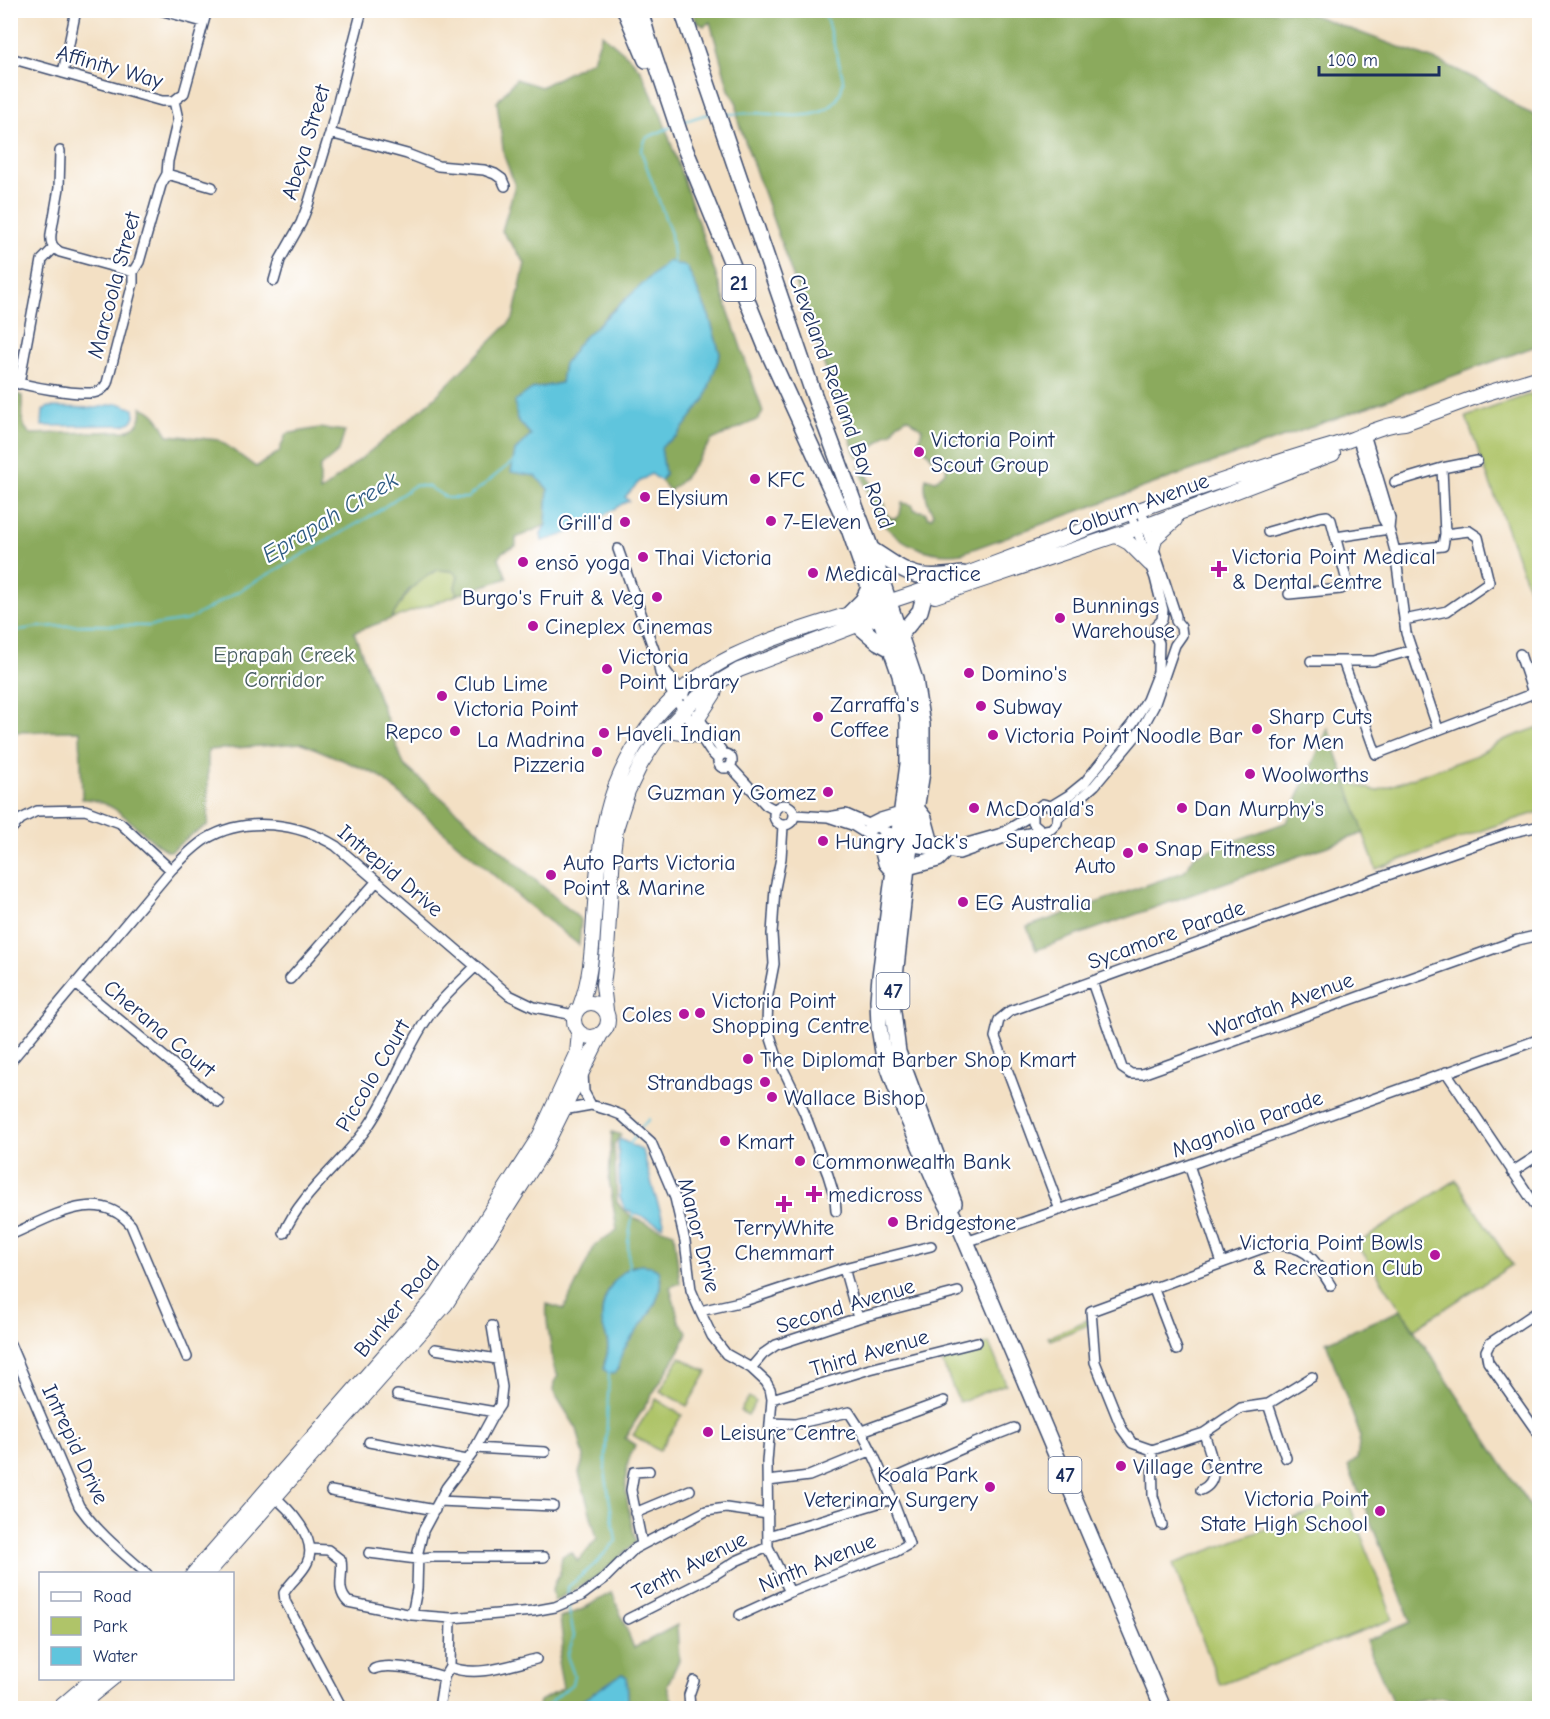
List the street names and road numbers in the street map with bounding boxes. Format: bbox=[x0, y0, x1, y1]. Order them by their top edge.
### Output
street label: Affinity Way bbox=[54, 39, 166, 95]
street label: Abeya Street bbox=[276, 81, 336, 203]
street label: Marcoola Street bbox=[82, 209, 146, 361]
road number: 21 bbox=[722, 265, 756, 301]
street label: Cleveland Redland Bay Road bbox=[783, 270, 899, 532]
street label: Colburn Avenue bbox=[1064, 467, 1212, 543]
street label: Intrepid Drive bbox=[332, 819, 448, 922]
street label: Sycamore Parade bbox=[1084, 894, 1248, 975]
street label: Waratah Avenue bbox=[1206, 967, 1357, 1043]
road number: 47 bbox=[876, 973, 910, 1009]
street label: Cherana Court bbox=[98, 974, 221, 1084]
street label: Piccolo Court bbox=[330, 1014, 416, 1136]
street label: Magnolia Parade bbox=[1168, 1085, 1326, 1163]
street label: Manor Drive bbox=[672, 1175, 726, 1295]
street label: Bunker Road bbox=[348, 1251, 445, 1362]
street label: Second Avenue bbox=[773, 1273, 918, 1339]
street label: Third Avenue bbox=[807, 1324, 932, 1382]
street label: Intrepid Drive bbox=[36, 1380, 114, 1509]
road number: 47 bbox=[1048, 1457, 1082, 1493]
street label: Tenth Avenue bbox=[628, 1526, 751, 1606]
street label: Ninth Avenue bbox=[755, 1528, 880, 1598]

